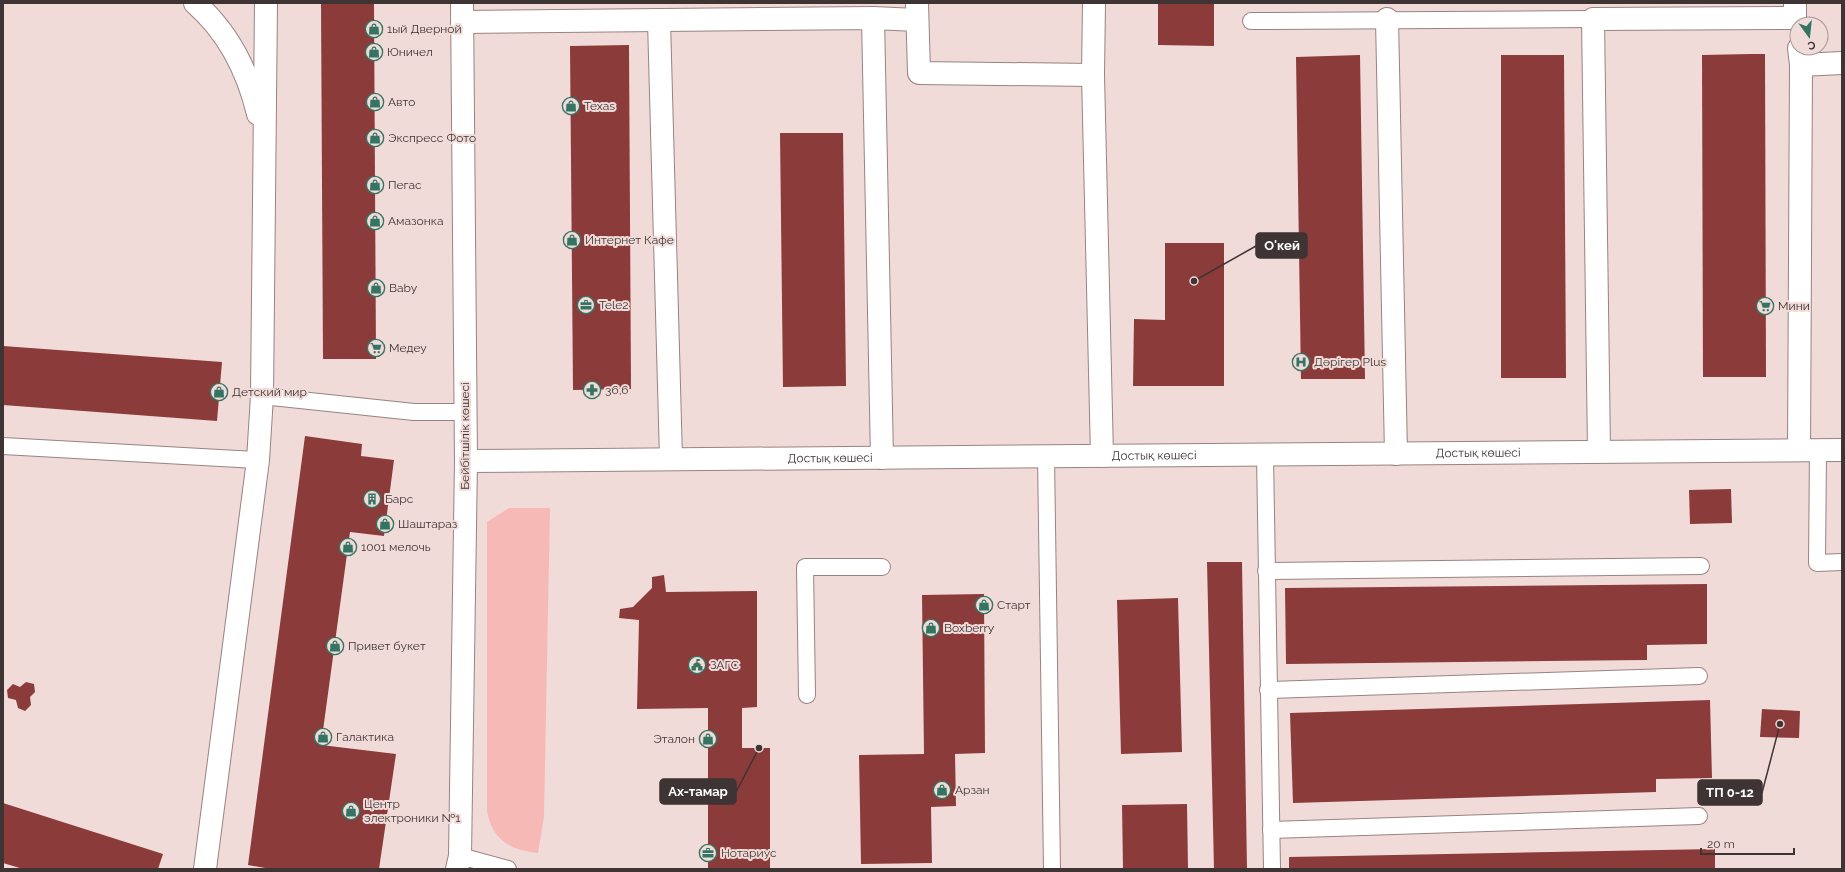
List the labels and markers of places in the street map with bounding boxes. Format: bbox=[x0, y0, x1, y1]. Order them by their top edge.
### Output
shop icon: 1ый Дверной bbox=[364, 19, 384, 39]
place label: 1ый Дверной bbox=[387, 22, 462, 36]
shop icon: Юничел bbox=[364, 42, 384, 62]
place label: Юничел bbox=[387, 45, 433, 59]
shop icon: Авто bbox=[365, 92, 385, 112]
place label: Авто bbox=[388, 95, 415, 109]
shop icon: Texas bbox=[561, 96, 581, 116]
place label: Texas bbox=[584, 99, 615, 113]
shop icon: Экспресс Фото bbox=[365, 128, 385, 148]
place label: Экспресс Фото bbox=[388, 131, 476, 145]
shop icon: Пегас bbox=[365, 175, 385, 195]
place label: Пегас bbox=[388, 178, 422, 192]
shop icon: Амазонка bbox=[365, 211, 385, 231]
place label: Амазонка bbox=[388, 214, 443, 228]
shop icon: Интернет Кафе bbox=[562, 230, 582, 250]
place label: Интернет Кафе bbox=[585, 233, 674, 247]
callout: О'кей bbox=[1256, 233, 1307, 258]
shop icon: Baby bbox=[366, 278, 386, 298]
place label: Baby bbox=[389, 281, 418, 295]
office icon: Tele2 bbox=[576, 295, 596, 315]
supermarket icon: Мини bbox=[1755, 296, 1775, 316]
place label: Tele2 bbox=[599, 298, 629, 312]
place label: Мини bbox=[1778, 299, 1810, 313]
supermarket icon: Медеу bbox=[366, 338, 386, 358]
place label: Медеу bbox=[389, 341, 427, 355]
hospital icon: Дәрігер Plus bbox=[1291, 352, 1311, 372]
place label: Дәрігер Plus bbox=[1314, 355, 1386, 369]
pharmacy icon: 36,6 bbox=[582, 380, 602, 400]
shop icon: Детский мир bbox=[209, 382, 229, 402]
place label: 36,6 bbox=[605, 383, 629, 397]
place label: Детский мир bbox=[232, 385, 307, 399]
building icon: Барс bbox=[362, 489, 382, 509]
place label: Барс bbox=[385, 492, 414, 506]
shop icon: Шаштараз bbox=[375, 514, 395, 534]
place label: Шаштараз bbox=[398, 517, 458, 531]
shop icon: 1001 мелочь bbox=[338, 537, 358, 557]
place label: 1001 мелочь bbox=[361, 540, 431, 554]
shop icon: Старт bbox=[974, 595, 994, 615]
place label: Старт bbox=[997, 598, 1031, 612]
shop icon: Boxberry bbox=[921, 618, 941, 638]
place label: Boxberry bbox=[944, 621, 995, 635]
shop icon: Привет букет bbox=[325, 636, 345, 656]
place label: Привет букет bbox=[348, 639, 426, 653]
public building icon: ЗАГС bbox=[687, 655, 707, 675]
place label: ЗАГС bbox=[710, 658, 739, 672]
shop icon: Галактика bbox=[313, 727, 333, 747]
shop icon: Эталон bbox=[698, 729, 718, 749]
place label: Галактика bbox=[336, 730, 394, 744]
place label: Эталон bbox=[653, 732, 695, 746]
callout: Ах-тамар bbox=[660, 779, 736, 804]
shop icon: Арзан bbox=[932, 780, 952, 800]
callout: ТП 0-12 bbox=[1698, 780, 1762, 805]
place label: Арзан bbox=[955, 783, 990, 797]
place label: Центр электроники №1 bbox=[364, 797, 460, 825]
shop icon: Центр электроники №1 bbox=[341, 801, 361, 821]
office icon: Нотариус bbox=[698, 843, 718, 863]
place label: Нотариус bbox=[721, 846, 777, 860]

